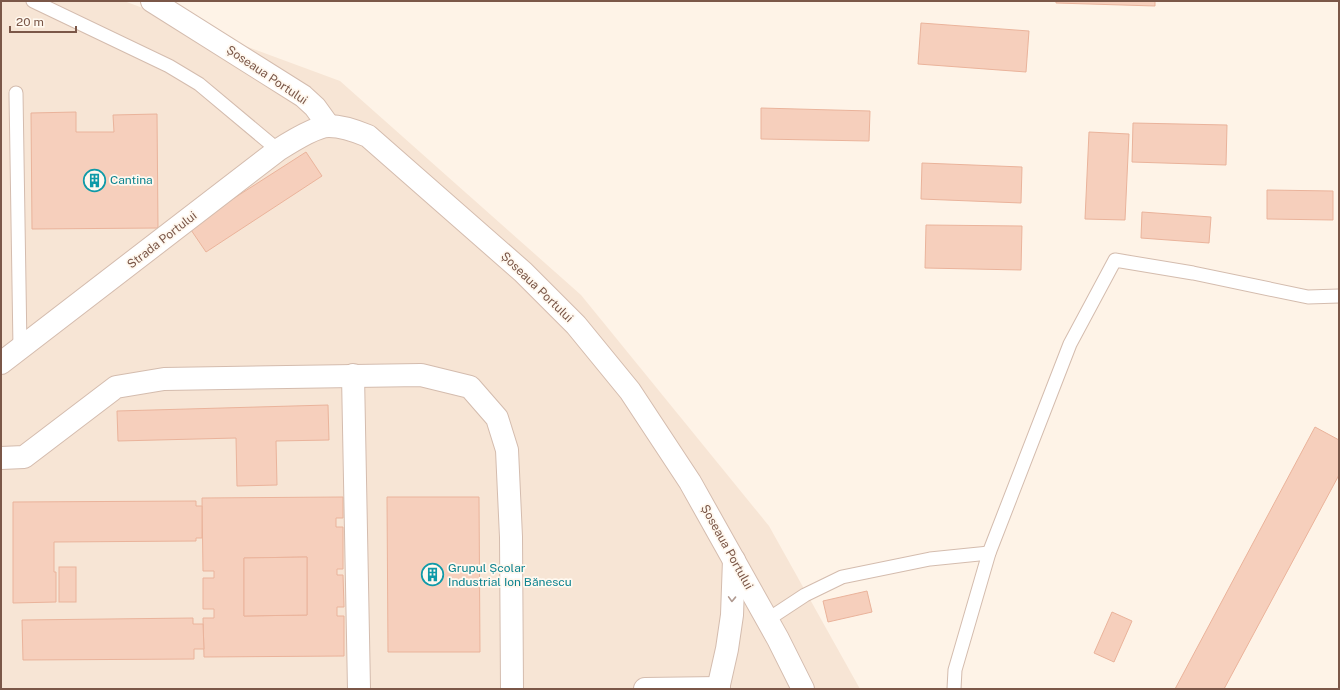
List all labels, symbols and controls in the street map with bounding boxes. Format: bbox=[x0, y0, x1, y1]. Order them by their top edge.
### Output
scale bar bbox=[10, 8, 76, 34]
text: 20 m bbox=[16, 15, 44, 29]
street label: Șoseaua Portului bbox=[224, 43, 310, 107]
building icon: Cantina bbox=[82, 167, 108, 193]
place label: Cantina bbox=[110, 173, 153, 187]
street label: Strada Portului bbox=[125, 209, 200, 271]
street label: Șoseaua Portului bbox=[498, 249, 576, 325]
street label: Șoseaua Portului bbox=[698, 502, 756, 592]
place label: Grupul Școlar Industrial Ion Bănescu bbox=[448, 561, 572, 589]
building icon: Grupul Școlar Industrial Ion Bănescu bbox=[420, 562, 446, 588]
one-way arrow bbox=[728, 596, 737, 602]

